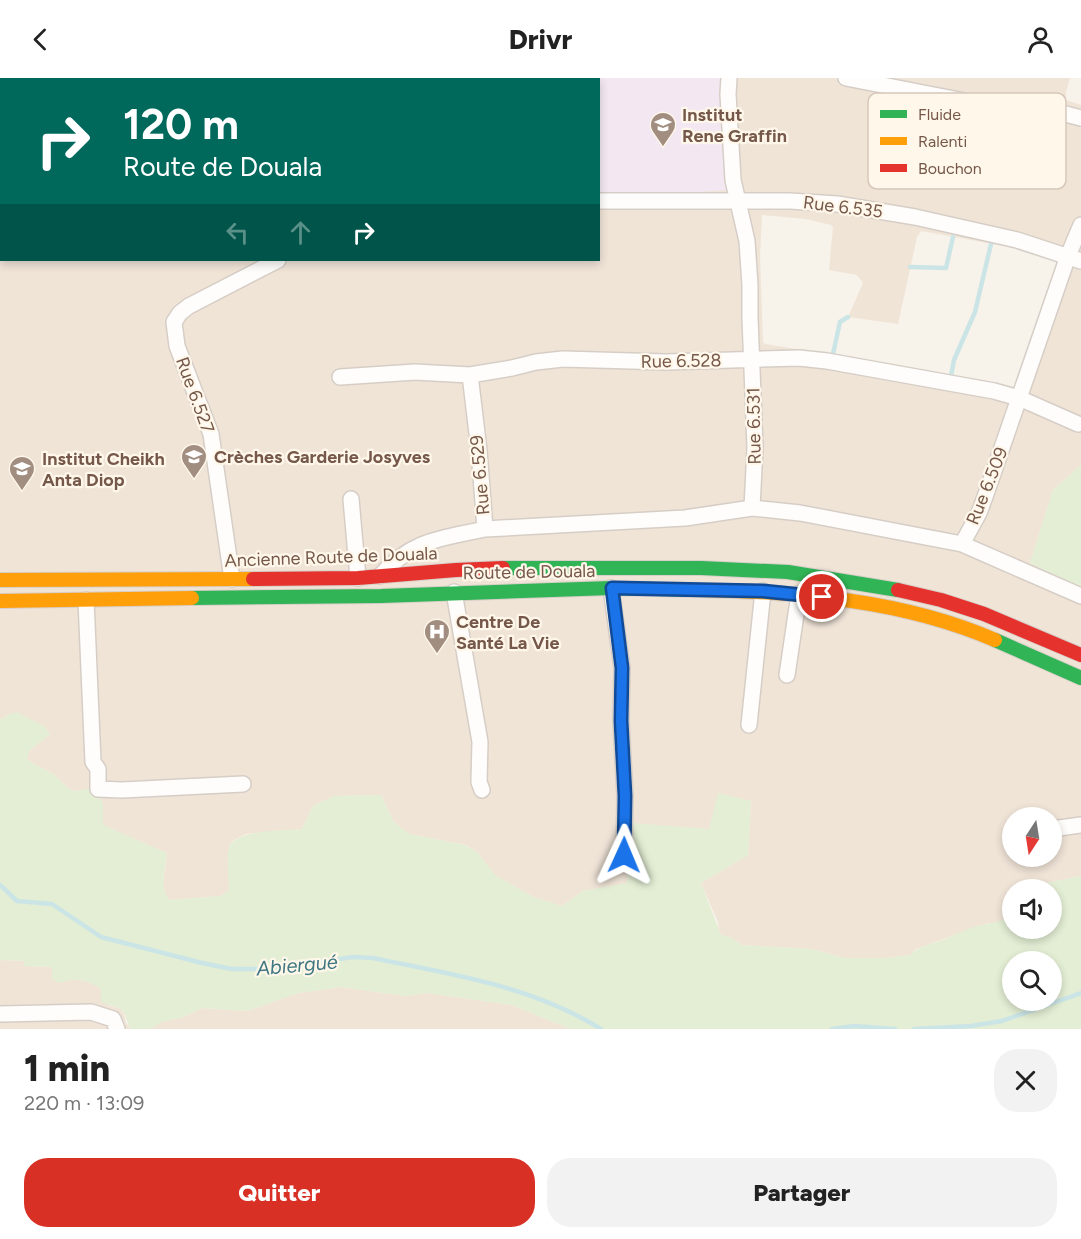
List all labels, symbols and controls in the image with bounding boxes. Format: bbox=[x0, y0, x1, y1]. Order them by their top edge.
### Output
icon: back bbox=[24, 23, 57, 56]
text: Drivr bbox=[509, 23, 572, 56]
icon: person bbox=[1024, 23, 1057, 56]
legend bbox=[868, 93, 1066, 189]
text: 120 m bbox=[123, 99, 239, 150]
icon: right bbox=[24, 102, 102, 180]
place label: Institut Rene Graffin bbox=[682, 104, 787, 147]
text: Fluide bbox=[918, 105, 961, 124]
school or university icon: Institut Rene Graffin bbox=[648, 110, 678, 148]
text: Ralenti bbox=[918, 132, 967, 151]
text: Route de Douala bbox=[123, 150, 322, 183]
text: Bouchon bbox=[918, 159, 982, 178]
street label: Rue 6.535 bbox=[802, 191, 884, 223]
icon: left bbox=[221, 216, 254, 249]
icon: ahead bbox=[284, 216, 317, 249]
icon: right bbox=[347, 216, 380, 249]
street label: Rue 6.528 bbox=[640, 349, 722, 373]
street label: Rue 6.527 bbox=[171, 354, 219, 436]
street label: Rue 6.531 bbox=[742, 387, 766, 465]
street label: Rue 6.529 bbox=[466, 434, 494, 516]
school or university icon: Crèches Garderie Josyves bbox=[179, 442, 209, 480]
street label: Rue 6.509 bbox=[962, 444, 1012, 528]
place label: Crèches Garderie Josyves bbox=[214, 446, 431, 468]
place label: Institut Cheikh Anta Diop bbox=[42, 448, 165, 491]
school or university icon: Institut Cheikh Anta Diop bbox=[7, 454, 37, 492]
street label: Ancienne Route de Douala bbox=[224, 542, 438, 572]
street label: Route de Douala bbox=[462, 560, 596, 584]
pin bbox=[796, 571, 847, 622]
icon: arrive bbox=[805, 580, 838, 613]
place label: Centre De Santé La Vie bbox=[456, 611, 559, 654]
hospital icon: Centre De Santé La Vie bbox=[422, 617, 452, 655]
north arrow bbox=[1002, 807, 1062, 867]
map controls bbox=[1002, 807, 1062, 1011]
position arrow bbox=[592, 823, 656, 887]
button: sound bbox=[1002, 879, 1062, 939]
water label: Abiergué bbox=[254, 949, 339, 981]
button: search bbox=[1002, 951, 1062, 1011]
text: 1 min bbox=[24, 1047, 110, 1090]
button: close bbox=[994, 1049, 1057, 1112]
text: 220 m · 13:09 bbox=[24, 1091, 144, 1115]
button: Quitter bbox=[24, 1158, 535, 1227]
button: Partager bbox=[547, 1158, 1057, 1227]

